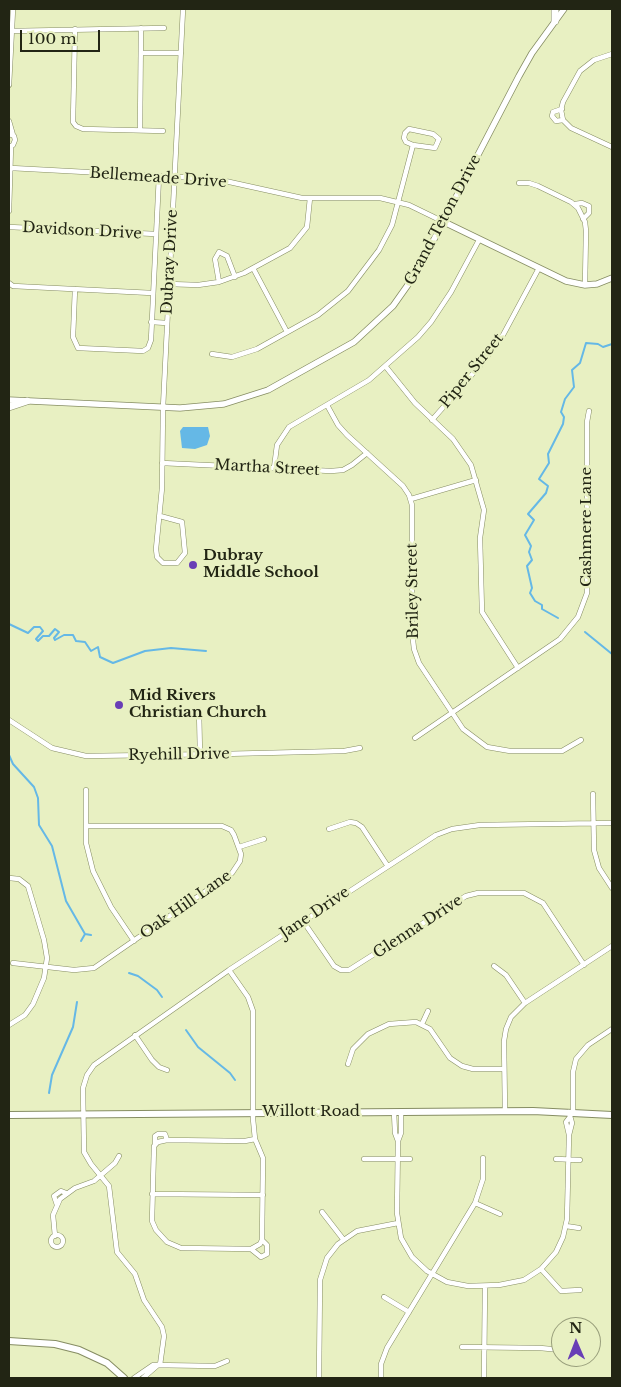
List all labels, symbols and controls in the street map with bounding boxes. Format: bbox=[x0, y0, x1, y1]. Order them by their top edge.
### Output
scale bar bbox=[22, 20, 102, 52]
text: 100 m bbox=[28, 29, 77, 48]
street label: Grand Teton Drive bbox=[401, 152, 485, 288]
street label: Bellemeade Drive bbox=[89, 164, 227, 192]
street label: Dubray Drive bbox=[158, 209, 182, 315]
street label: Davidson Drive bbox=[22, 219, 142, 243]
street label: Piper Street bbox=[436, 330, 508, 412]
street label: Martha Street bbox=[214, 456, 320, 480]
street label: Cashmere Lane bbox=[578, 467, 596, 587]
street label: Briley Street bbox=[403, 543, 423, 639]
place label: Dubray Middle School bbox=[203, 547, 319, 582]
marker: Dubray Middle School bbox=[187, 559, 199, 571]
place label: Mid Rivers Christian Church bbox=[129, 687, 267, 722]
marker: Mid Rivers Christian Church bbox=[113, 699, 125, 711]
street label: Ryehill Drive bbox=[128, 745, 230, 765]
street label: Oak Hill Lane bbox=[137, 867, 235, 943]
street label: Jane Drive bbox=[277, 883, 353, 943]
street label: Glenna Drive bbox=[370, 891, 466, 963]
street label: Willott Road bbox=[262, 1103, 360, 1121]
north arrow bbox=[551, 1317, 601, 1367]
text: N bbox=[569, 1319, 582, 1337]

